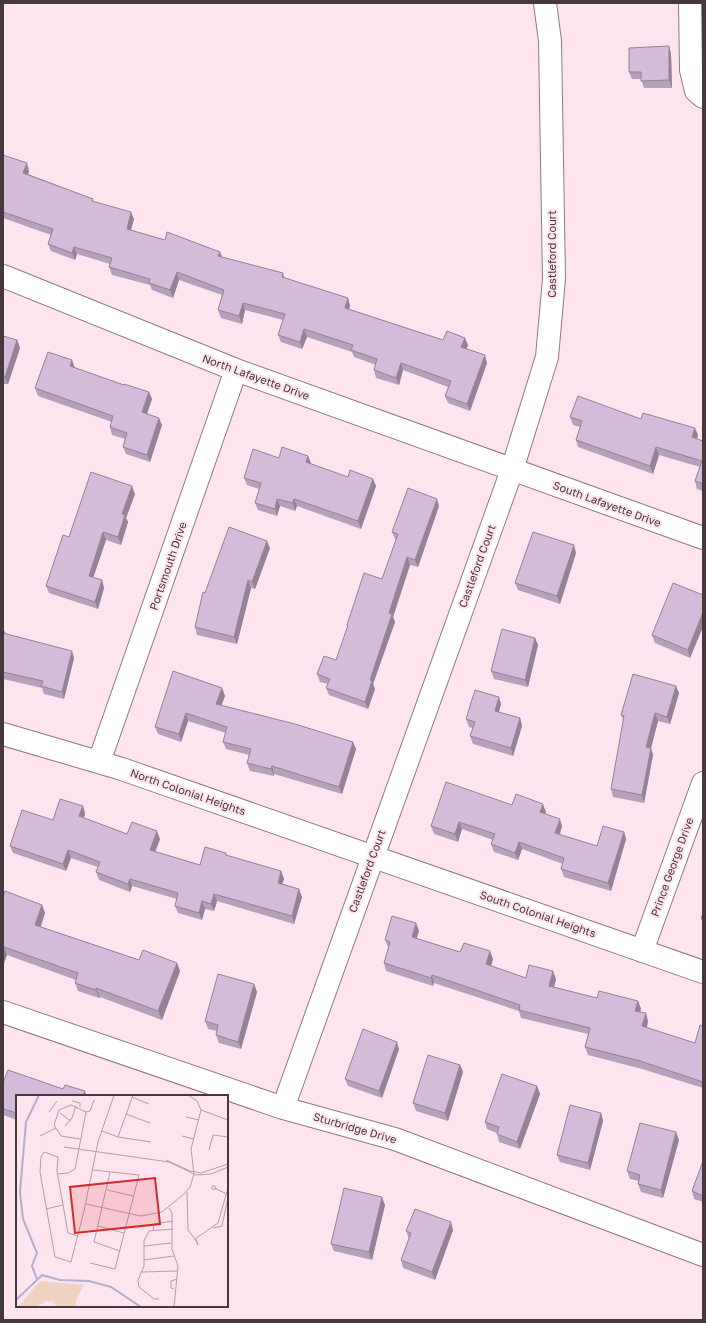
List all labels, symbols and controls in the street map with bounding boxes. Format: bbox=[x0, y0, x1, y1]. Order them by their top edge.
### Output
street label: Castleford Court bbox=[545, 210, 558, 298]
street label: North Lafayette Drive bbox=[201, 351, 312, 402]
street label: South Lafayette Drive bbox=[551, 478, 663, 529]
street label: Portsmouth Drive bbox=[146, 520, 189, 612]
street label: Castleford Court bbox=[455, 523, 498, 609]
street label: North Colonial Heights bbox=[129, 766, 248, 817]
street label: Prince George Drive bbox=[648, 816, 695, 918]
street label: Castleford Court bbox=[345, 828, 388, 914]
street label: South Colonial Heights bbox=[478, 888, 598, 940]
inset map bbox=[16, 1095, 228, 1307]
street label: Sturbridge Drive bbox=[312, 1109, 398, 1146]

